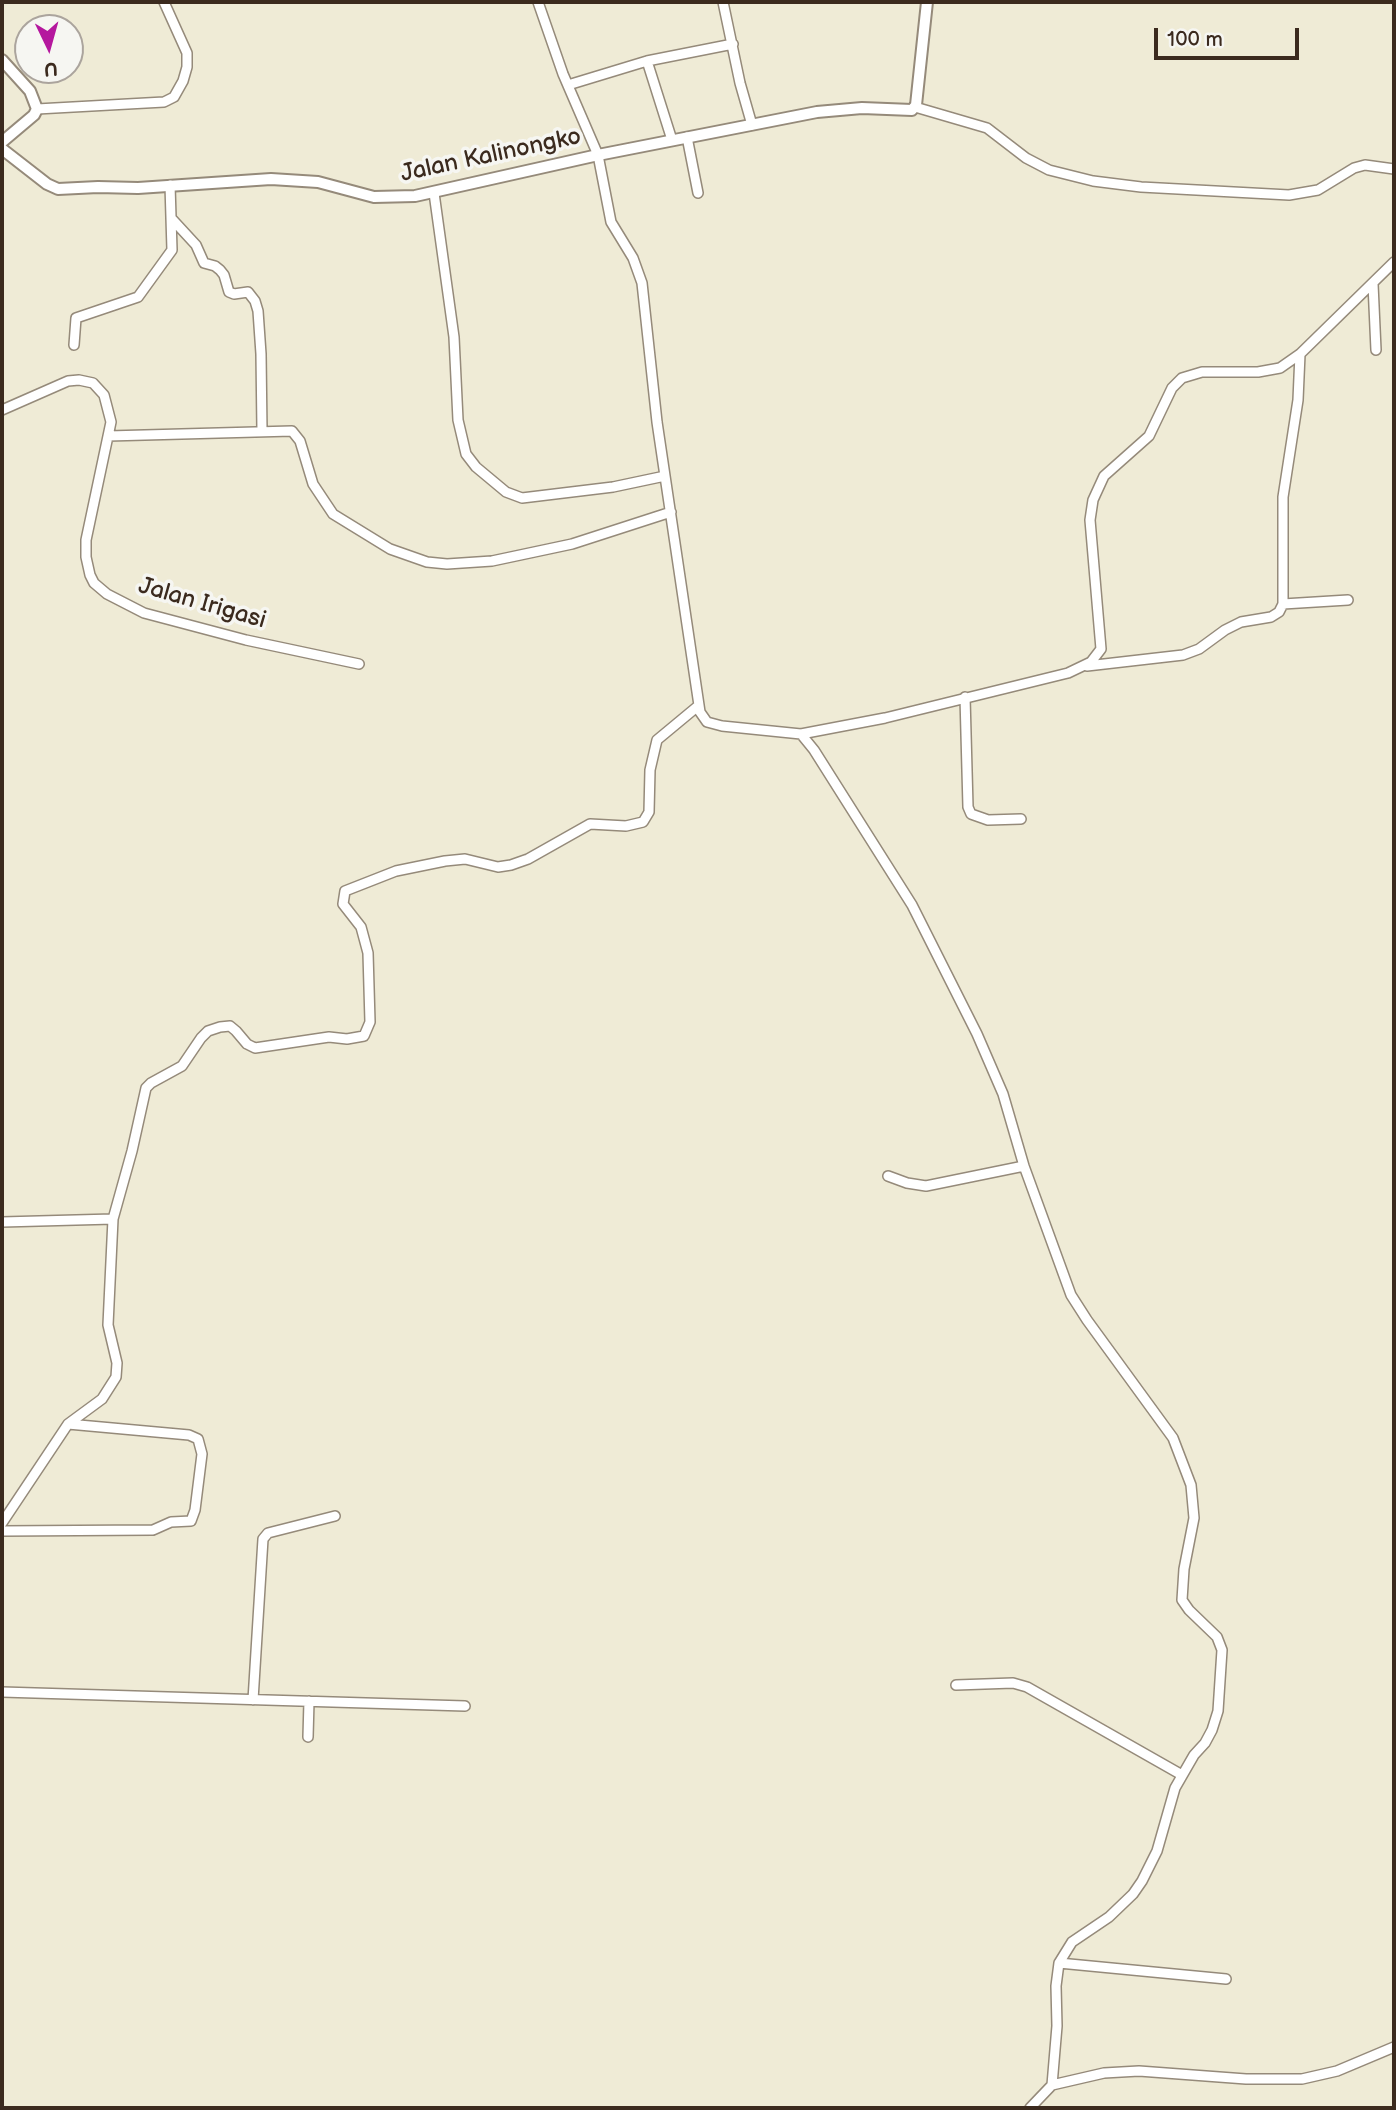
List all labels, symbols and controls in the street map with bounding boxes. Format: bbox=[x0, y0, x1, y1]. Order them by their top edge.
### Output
north arrow bbox=[14, 14, 84, 84]
scale bar bbox=[1158, 14, 1303, 58]
text: 100 m bbox=[1167, 27, 1223, 52]
text: U bbox=[43, 56, 58, 80]
street label: Jalan Kalinongko bbox=[398, 123, 584, 189]
street label: Jalan Irigasi bbox=[135, 572, 269, 636]

